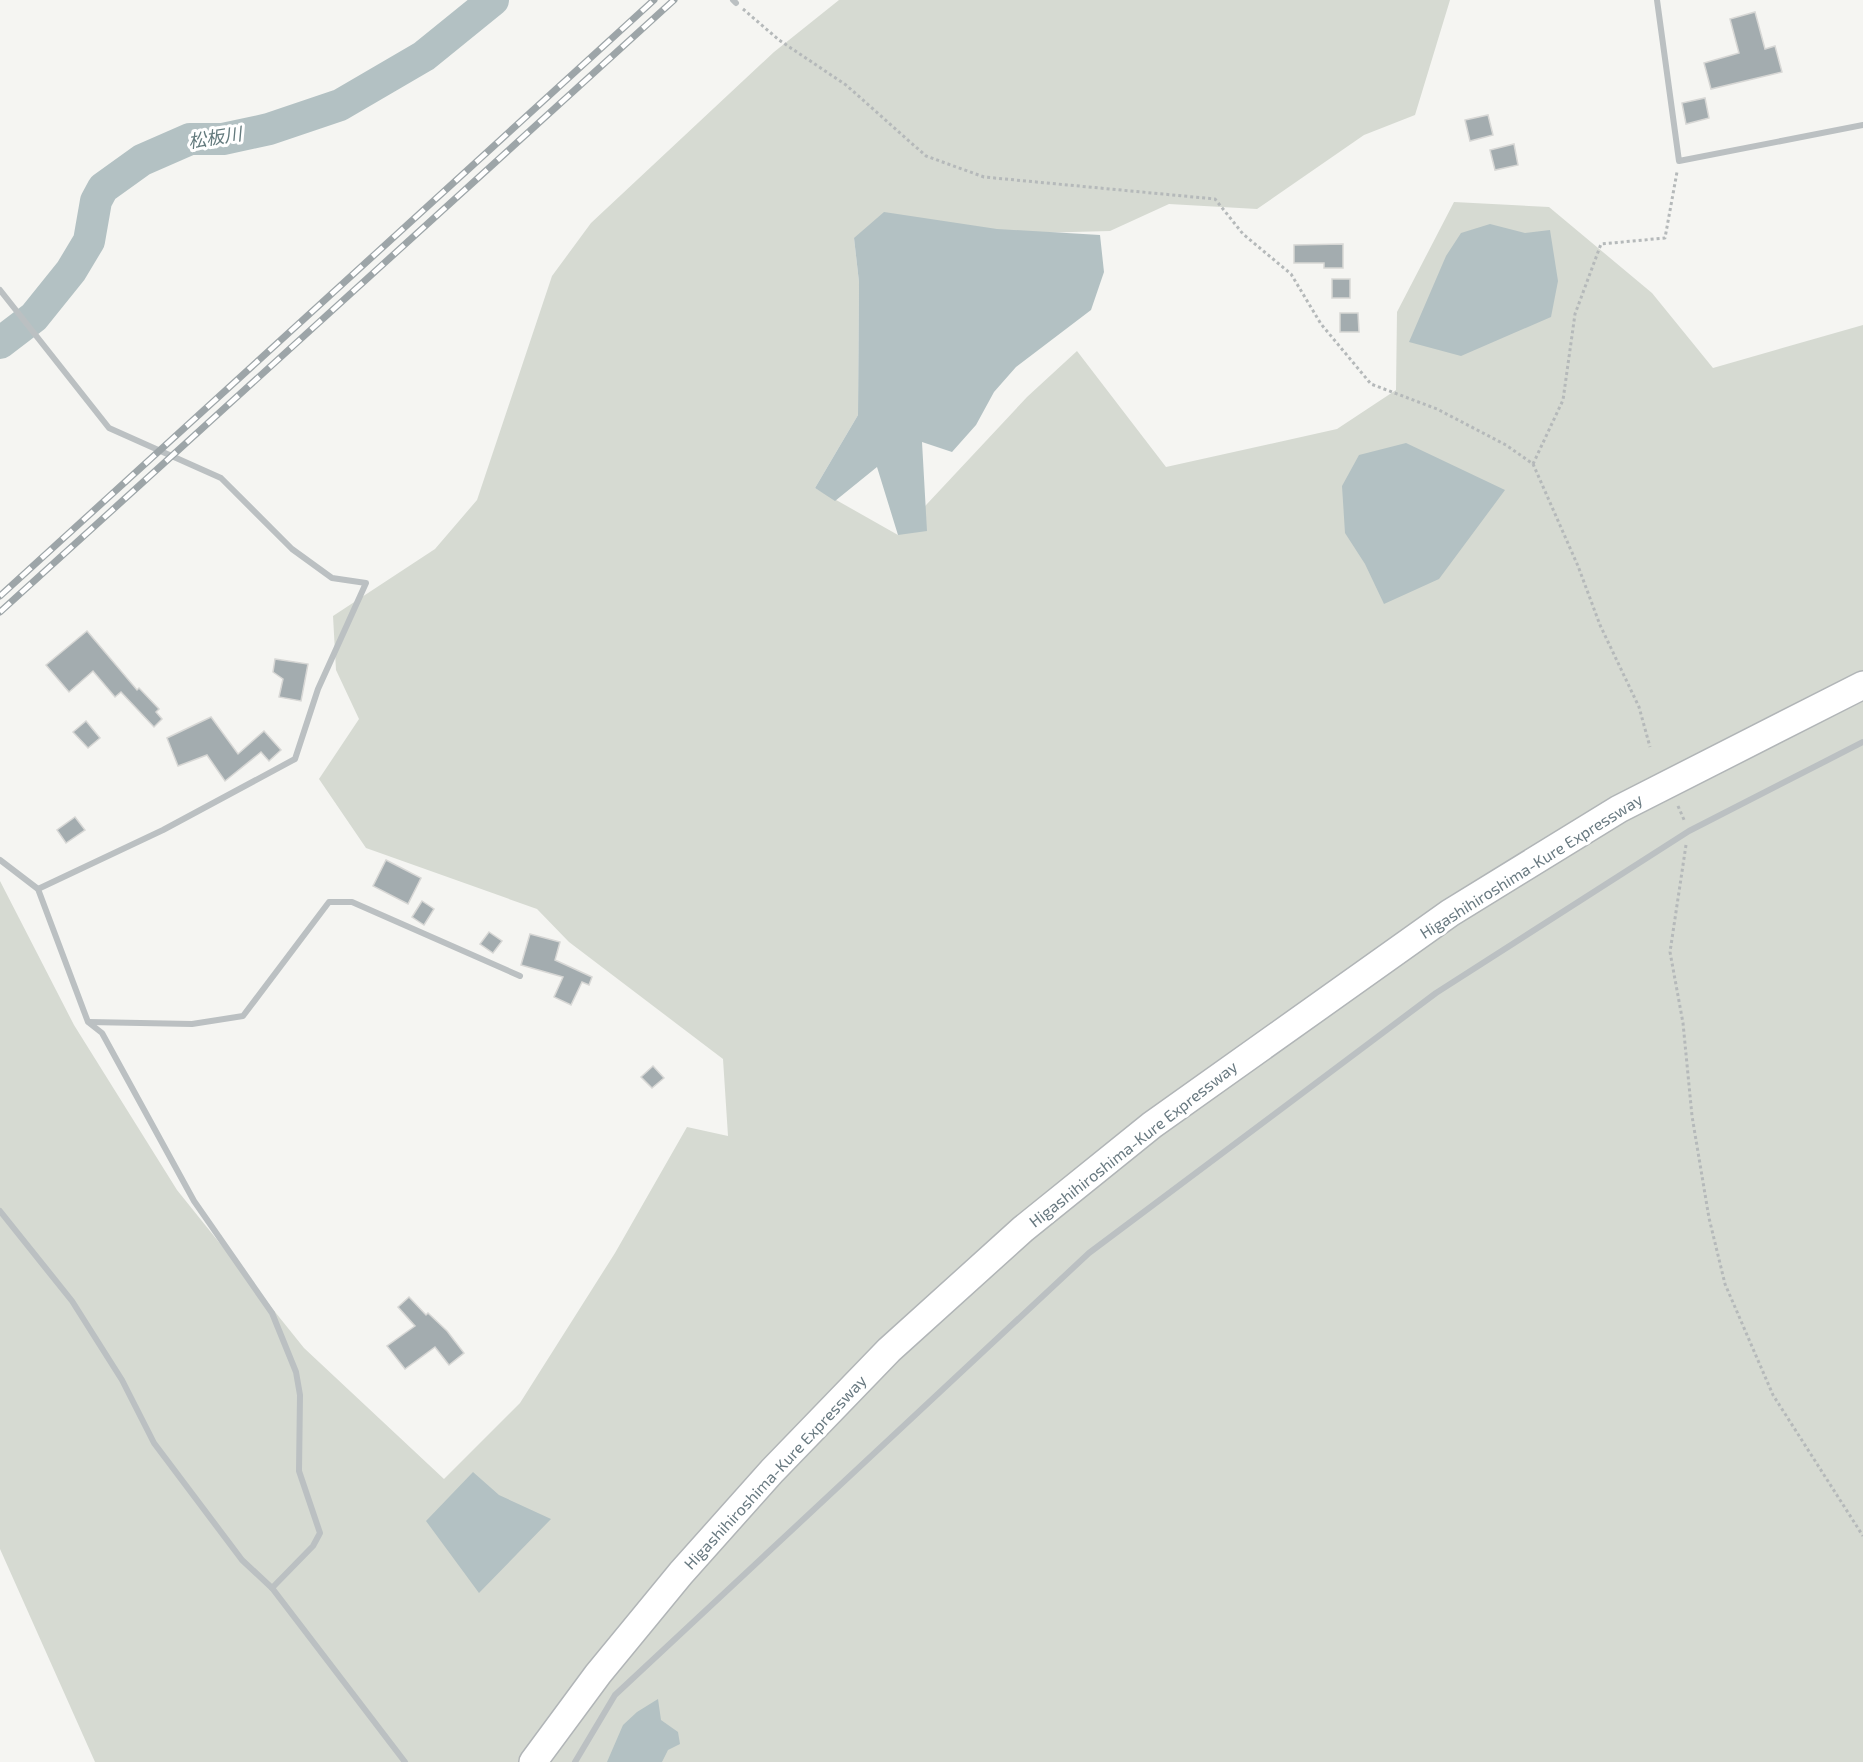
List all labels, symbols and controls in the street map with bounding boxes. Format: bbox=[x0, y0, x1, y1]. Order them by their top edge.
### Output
water label: 松板川 bbox=[186, 122, 245, 152]
street label: Higashihiroshima-Kure Expressway bbox=[1416, 789, 1646, 942]
street label: Higashihiroshima-Kure Expressway bbox=[1025, 1056, 1241, 1231]
street label: Higashihiroshima-Kure Expressway bbox=[679, 1370, 870, 1573]

